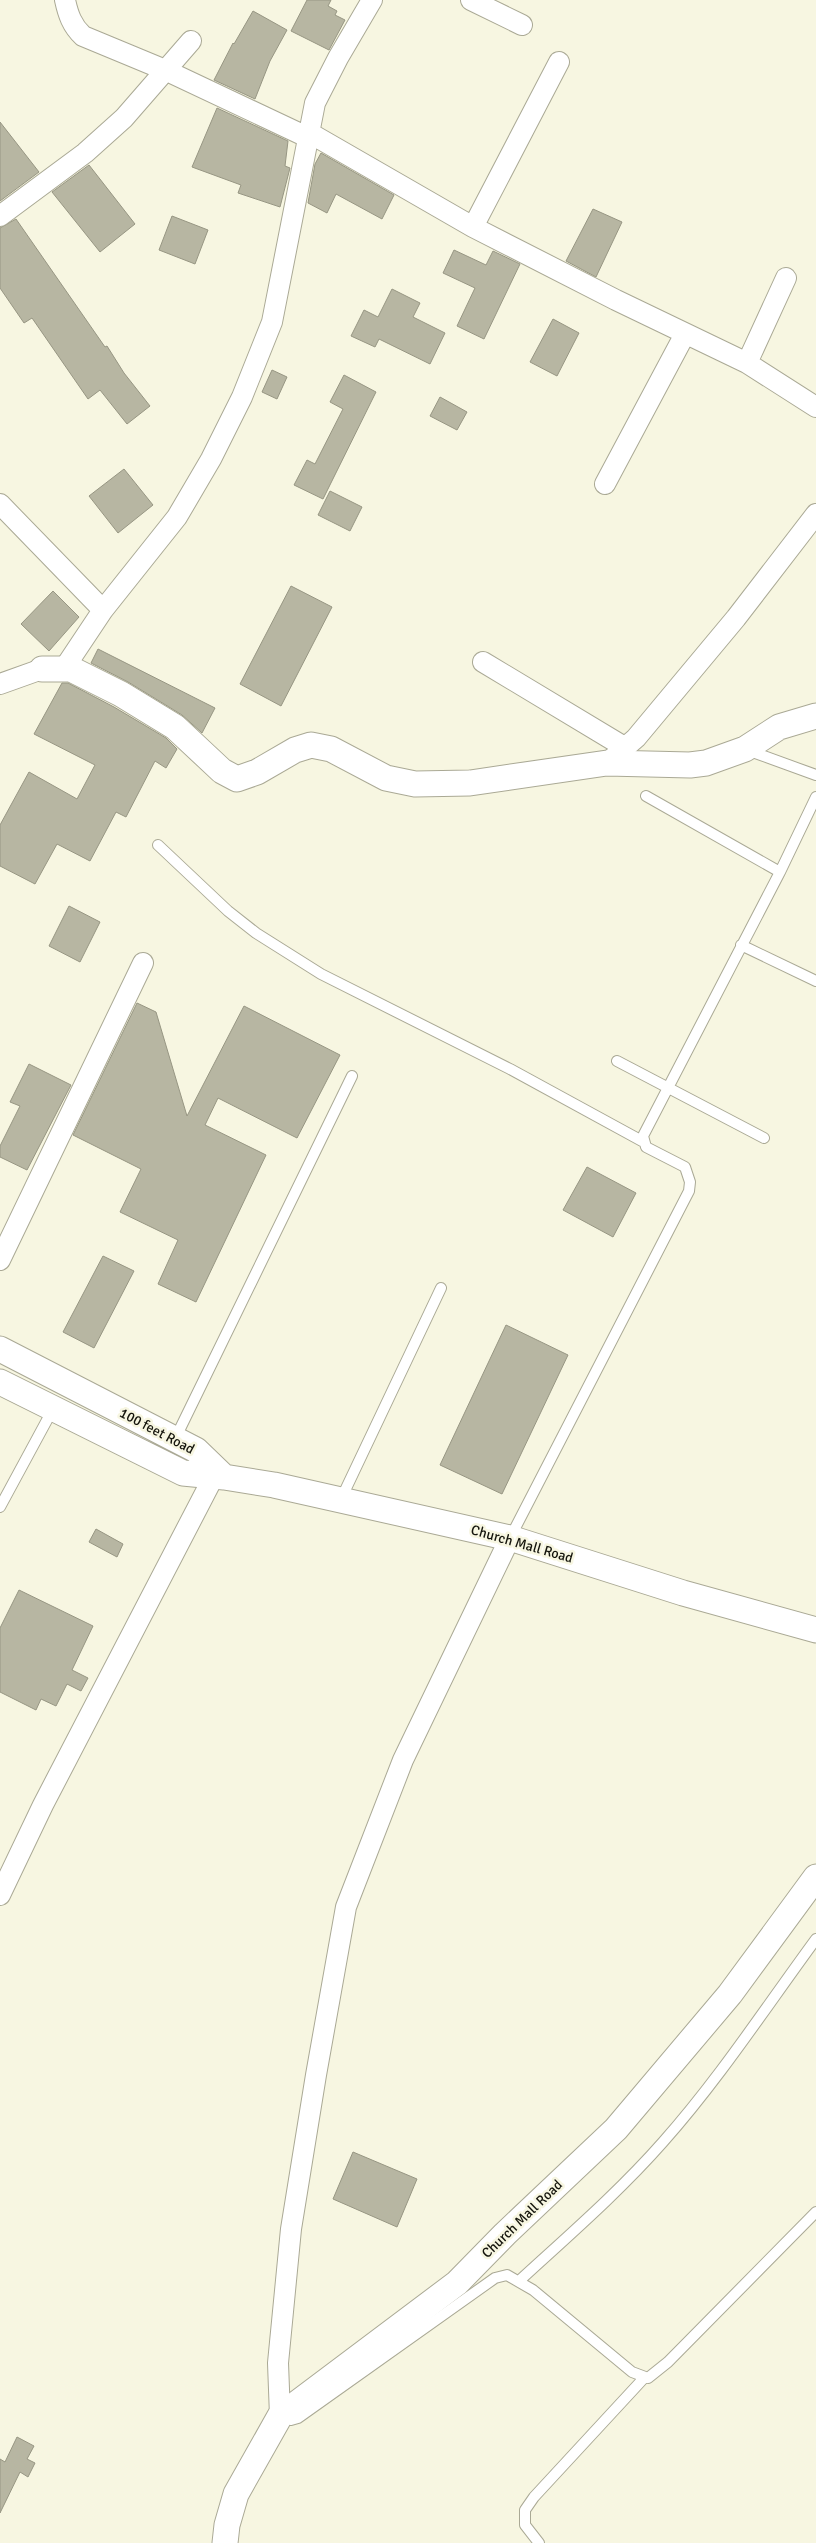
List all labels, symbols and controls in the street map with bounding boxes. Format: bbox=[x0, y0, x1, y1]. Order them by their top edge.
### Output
street label: 100 feet Road bbox=[117, 1404, 197, 1458]
street label: Church Mall Road bbox=[469, 1521, 575, 1567]
street label: Church Mall Road bbox=[478, 2176, 566, 2262]

